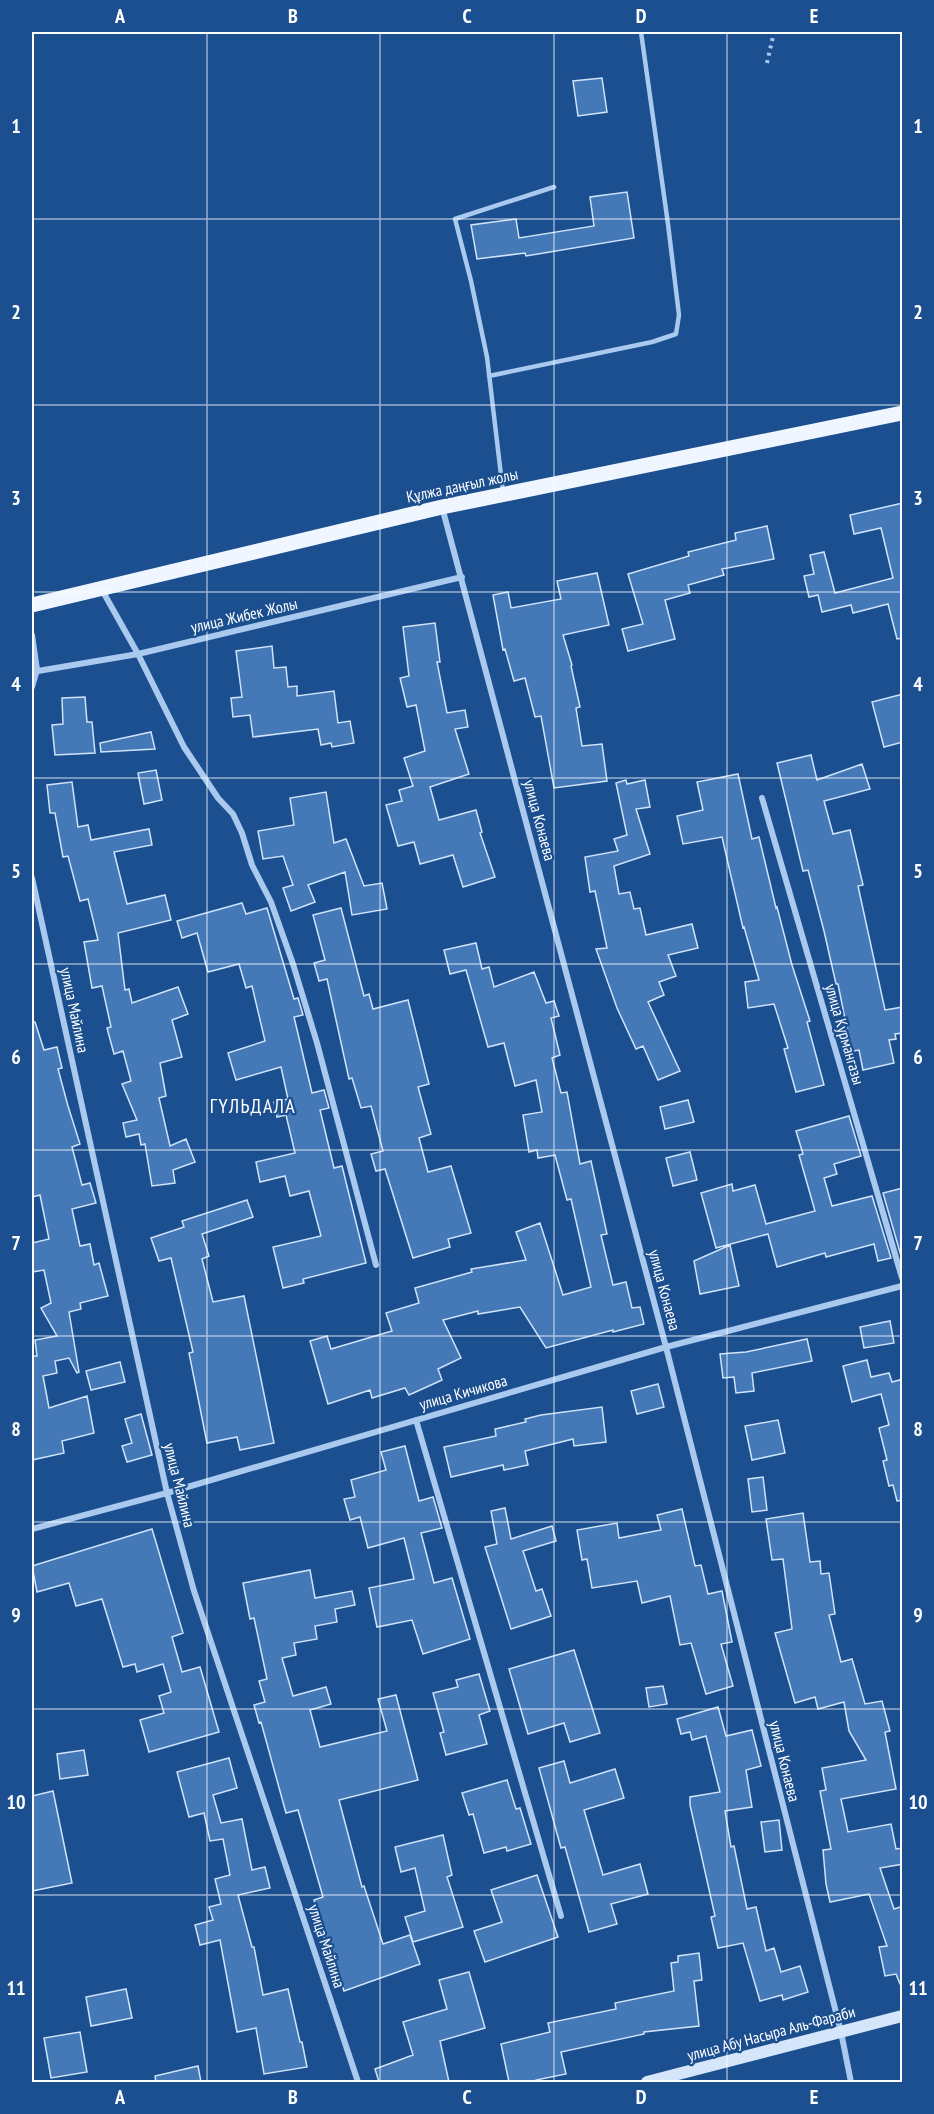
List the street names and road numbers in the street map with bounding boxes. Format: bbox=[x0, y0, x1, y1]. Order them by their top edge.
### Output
street label: Құлжа даңғыл жолы bbox=[404, 463, 520, 507]
street label: улица Жибек Жолы bbox=[189, 593, 299, 637]
street label: улица Конаева bbox=[520, 777, 560, 863]
street label: улица Майлина bbox=[56, 966, 94, 1054]
street label: улица Курмангазы bbox=[821, 981, 869, 1087]
street label: улица Конаева bbox=[645, 1247, 685, 1333]
street label: улица Кичикова bbox=[417, 1370, 509, 1414]
street label: улица Майлина bbox=[160, 1441, 200, 1529]
street label: улица Конаева bbox=[765, 1718, 805, 1804]
street label: улица Майлина bbox=[304, 1902, 350, 1990]
street label: улица Абу Насыра Аль-Фараби bbox=[685, 2001, 857, 2065]

